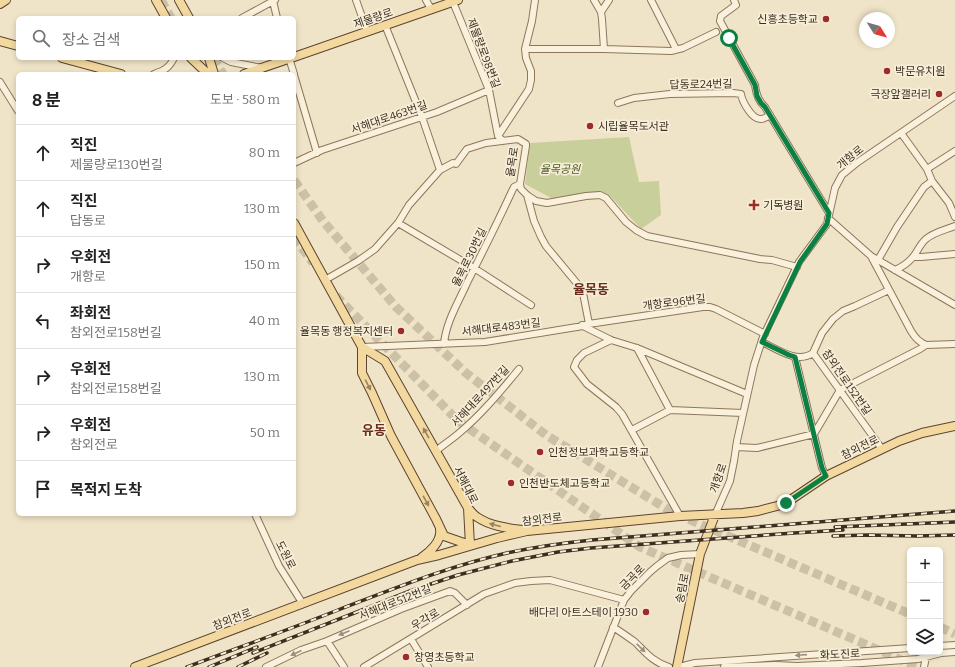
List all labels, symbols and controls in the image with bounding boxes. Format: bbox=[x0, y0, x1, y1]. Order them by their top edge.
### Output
street label: 제물량로 bbox=[352, 6, 394, 31]
north arrow bbox=[859, 12, 895, 48]
place label: 신흥초등학교 bbox=[757, 13, 818, 26]
marker: 신흥초등학교 bbox=[821, 14, 831, 24]
search box bbox=[16, 16, 296, 60]
street label: 제물량로98번길 bbox=[464, 16, 503, 90]
icon: search bbox=[30, 27, 52, 49]
route start bbox=[720, 29, 738, 47]
text: 장소 검색 bbox=[62, 31, 120, 49]
place label: 박문유치원 bbox=[895, 65, 946, 78]
marker: 박문유치원 bbox=[882, 66, 892, 76]
street label: 답동로24번길 bbox=[669, 77, 733, 92]
place label: 극장앞갤러리 bbox=[870, 88, 931, 101]
marker: 극장앞갤러리 bbox=[934, 89, 944, 99]
text: 8 분 bbox=[32, 90, 61, 111]
text: 도보 · 580 m bbox=[210, 92, 280, 107]
street label: 서해대로463번길 bbox=[349, 98, 429, 137]
place label: 시립율목도서관 bbox=[598, 120, 669, 133]
marker: 시립율목도서관 bbox=[585, 121, 595, 131]
text: 직진 bbox=[70, 136, 98, 154]
icon: ahead bbox=[32, 142, 54, 164]
street label: 개항로 bbox=[834, 143, 866, 172]
text: 80 m bbox=[249, 145, 280, 160]
street label: 율목로 bbox=[504, 146, 521, 178]
text: 제물량로130번길 bbox=[70, 157, 163, 172]
park label: 율목공원 bbox=[540, 163, 581, 176]
text: 직진 bbox=[70, 192, 98, 210]
icon: ahead bbox=[32, 198, 54, 220]
marker: 기독병원 bbox=[748, 199, 760, 211]
place label: 기독병원 bbox=[763, 199, 803, 212]
text: 130 m bbox=[244, 201, 280, 216]
text: 답동로 bbox=[70, 213, 106, 228]
street label: 율목로30번길 bbox=[450, 226, 489, 289]
text: 우회전 bbox=[70, 248, 111, 266]
icon: right bbox=[32, 254, 54, 276]
text: 150 m bbox=[244, 257, 280, 272]
text: 개항로 bbox=[70, 269, 106, 284]
district label: 율목동 bbox=[573, 282, 609, 297]
street label: 개항로96번길 bbox=[642, 292, 706, 313]
text: 좌회전 bbox=[70, 304, 111, 322]
icon: left bbox=[32, 310, 54, 332]
text: 40 m bbox=[249, 313, 280, 328]
street label: 서해대로483번길 bbox=[461, 316, 541, 339]
text: 참외전로158번길 bbox=[70, 325, 162, 340]
place label: 율목동 행정복지센터 bbox=[300, 325, 393, 338]
marker: 율목동 행정복지센터 bbox=[396, 326, 406, 336]
street label: 참외전로152번길 bbox=[819, 347, 874, 418]
text: 우회전 bbox=[70, 360, 111, 378]
street label: 서해대로497번길 bbox=[449, 363, 512, 430]
icon: right bbox=[32, 366, 54, 388]
text: 130 m bbox=[244, 369, 280, 384]
one-way arrow bbox=[365, 379, 371, 391]
text: 참외전로158번길 bbox=[70, 381, 162, 396]
text: 우회전 bbox=[70, 416, 111, 434]
icon: right bbox=[32, 422, 54, 444]
district label: 유동 bbox=[362, 423, 386, 438]
text: 50 m bbox=[250, 425, 280, 440]
one-way arrow bbox=[423, 427, 430, 439]
street label: 참외전로 bbox=[839, 433, 881, 462]
text: 참외전로 bbox=[70, 437, 118, 452]
place label: 인천정보과학고등학교 bbox=[548, 446, 649, 459]
marker: 인천정보과학고등학교 bbox=[535, 447, 545, 457]
street label: 개항로 bbox=[707, 462, 730, 495]
street label: 서해대로 bbox=[451, 464, 481, 506]
place label: 인천반도체고등학교 bbox=[519, 477, 610, 490]
icon: arrive bbox=[32, 478, 54, 500]
marker: 인천반도체고등학교 bbox=[506, 478, 516, 488]
text: 목적지 도착 bbox=[70, 481, 142, 499]
route end bbox=[777, 494, 795, 512]
one-way arrow bbox=[422, 495, 429, 507]
street label: 참외전로 bbox=[521, 511, 563, 528]
one-way arrow bbox=[489, 522, 501, 528]
street label: 도원로 bbox=[273, 539, 298, 572]
map controls bbox=[907, 547, 943, 655]
button: + bbox=[907, 547, 943, 583]
street label: 금곡로 bbox=[617, 562, 648, 593]
street label: 송림로 bbox=[673, 572, 692, 604]
street label: 서해대로512번길 bbox=[357, 582, 433, 623]
button: − bbox=[907, 583, 943, 619]
street label: 참외전로 bbox=[211, 606, 253, 633]
street label: 우각로 bbox=[409, 606, 442, 633]
place label: 배다리 아트스테이 1930 bbox=[529, 606, 638, 619]
marker: 배다리 아트스테이 1930 bbox=[641, 607, 651, 617]
button: layers bbox=[907, 619, 943, 655]
one-way arrow bbox=[338, 630, 350, 637]
one-way arrow bbox=[636, 643, 645, 652]
street label: 화도진로 bbox=[819, 647, 861, 662]
one-way arrow bbox=[290, 650, 302, 656]
place label: 창영초등학교 bbox=[414, 651, 475, 664]
marker: 창영초등학교 bbox=[401, 652, 411, 662]
one-way arrow bbox=[795, 652, 807, 659]

